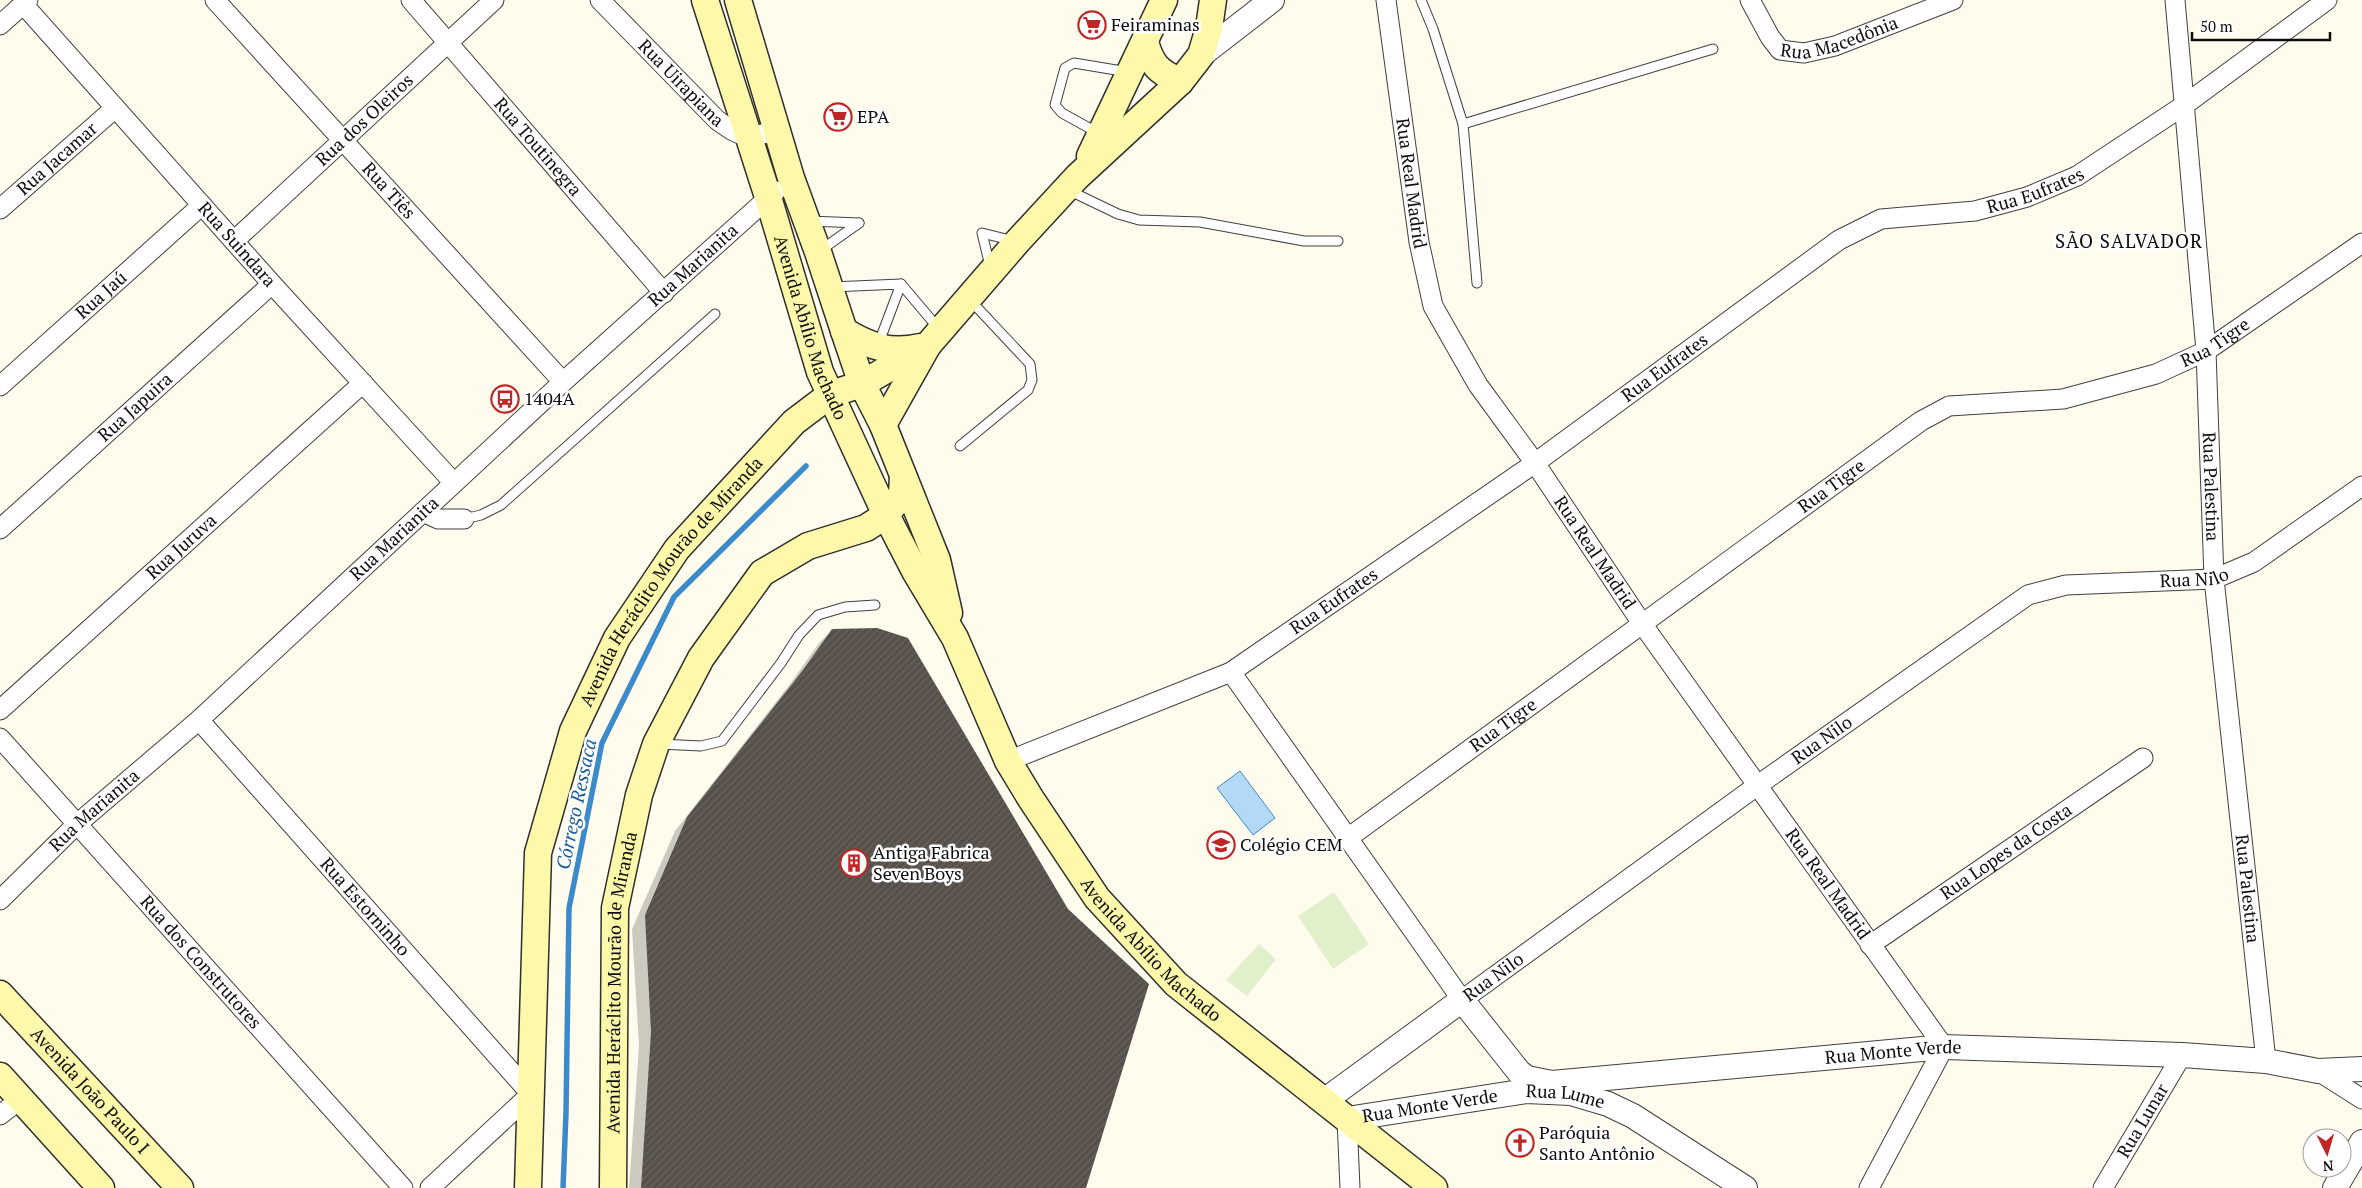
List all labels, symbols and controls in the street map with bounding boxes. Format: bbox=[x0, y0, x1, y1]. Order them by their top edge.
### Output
supermarket icon: Feiraminas bbox=[1077, 10, 1107, 40]
street label: Rua Macedônia bbox=[1779, 10, 1901, 64]
scale bar bbox=[2192, 10, 2330, 42]
place label: Feiraminas bbox=[1111, 12, 1200, 36]
text: 50 m bbox=[2200, 16, 2233, 36]
street label: Rua Uirapiana bbox=[634, 33, 729, 132]
street label: Rua dos Oleiros bbox=[310, 68, 418, 171]
street label: Rua Toutinegra bbox=[489, 92, 588, 201]
supermarket icon: EPA bbox=[823, 102, 853, 132]
place label: EPA bbox=[857, 104, 890, 128]
street label: Rua Jacamar bbox=[11, 116, 102, 200]
street label: Rua Real Madrid bbox=[1391, 116, 1433, 251]
street label: Rua Tiês bbox=[357, 157, 421, 224]
street label: Rua Eufrates bbox=[1984, 162, 2088, 218]
street label: Rua Suindara bbox=[193, 196, 282, 292]
street label: Rua Marianita bbox=[642, 218, 743, 311]
district label: SÃO SALVADOR bbox=[2055, 228, 2203, 253]
street label: Avenida Abílio Machado bbox=[769, 232, 853, 423]
street label: Rua Jaú bbox=[70, 265, 131, 324]
street label: Rua Tigre bbox=[2176, 311, 2254, 372]
street label: Rua Eufrates bbox=[1616, 327, 1712, 407]
street label: Rua Japuira bbox=[92, 367, 177, 446]
bus stop icon: 1404A bbox=[490, 384, 520, 414]
place label: 1404A bbox=[524, 386, 575, 410]
street label: Rua Palestina bbox=[2198, 431, 2226, 542]
street label: Avenida Heráclito Mourão de Miranda bbox=[573, 451, 767, 710]
street label: Rua Tigre bbox=[1793, 453, 1869, 518]
street label: Rua Marianita bbox=[344, 491, 443, 585]
street label: Rua Real Madrid bbox=[1549, 491, 1642, 613]
street label: Rua Juruva bbox=[140, 508, 221, 584]
street label: Rua Nilo bbox=[2159, 561, 2232, 592]
street label: Rua Eufrates bbox=[1285, 562, 1382, 639]
street label: Rua Tigre bbox=[1464, 692, 1541, 757]
street label: Rua Nilo bbox=[1786, 710, 1856, 769]
water label: Córrego Ressaca bbox=[549, 736, 602, 871]
street label: Rua Marianita bbox=[43, 763, 144, 856]
street label: Rua Lopes da Costa bbox=[1935, 797, 2076, 905]
street label: Rua Real Madrid bbox=[1781, 823, 1876, 944]
street label: Avenida Heráclito Mourão de Miranda bbox=[600, 829, 642, 1134]
school or university icon: Colégio CEM bbox=[1206, 830, 1236, 860]
place label: Colégio CEM bbox=[1240, 832, 1343, 856]
street label: Rua Palestina bbox=[2231, 833, 2266, 944]
place label: Antiga Fabrica Seven Boys bbox=[873, 840, 990, 885]
building icon: Antiga Fabrica Seven Boys bbox=[839, 848, 869, 878]
street label: Rua Estorninho bbox=[315, 852, 416, 961]
street label: Avenida Abílio Machado bbox=[1076, 872, 1227, 1027]
street label: Rua dos Construtores bbox=[135, 890, 268, 1033]
street label: Rua Nilo bbox=[1458, 946, 1528, 1006]
street label: Avenida João Paulo I bbox=[26, 1022, 155, 1158]
street label: Rua Monte Verde bbox=[1824, 1034, 1962, 1069]
street label: Rua Lume bbox=[1525, 1078, 1608, 1113]
street label: Rua Lunar bbox=[2111, 1079, 2173, 1162]
street label: Rua Monte Verde bbox=[1360, 1083, 1499, 1127]
place label: Paróquia Santo Antônio bbox=[1539, 1120, 1655, 1165]
church icon: Paróquia Santo Antônio bbox=[1505, 1128, 1535, 1158]
north arrow bbox=[2302, 1128, 2352, 1178]
text: N bbox=[2322, 1157, 2334, 1176]

